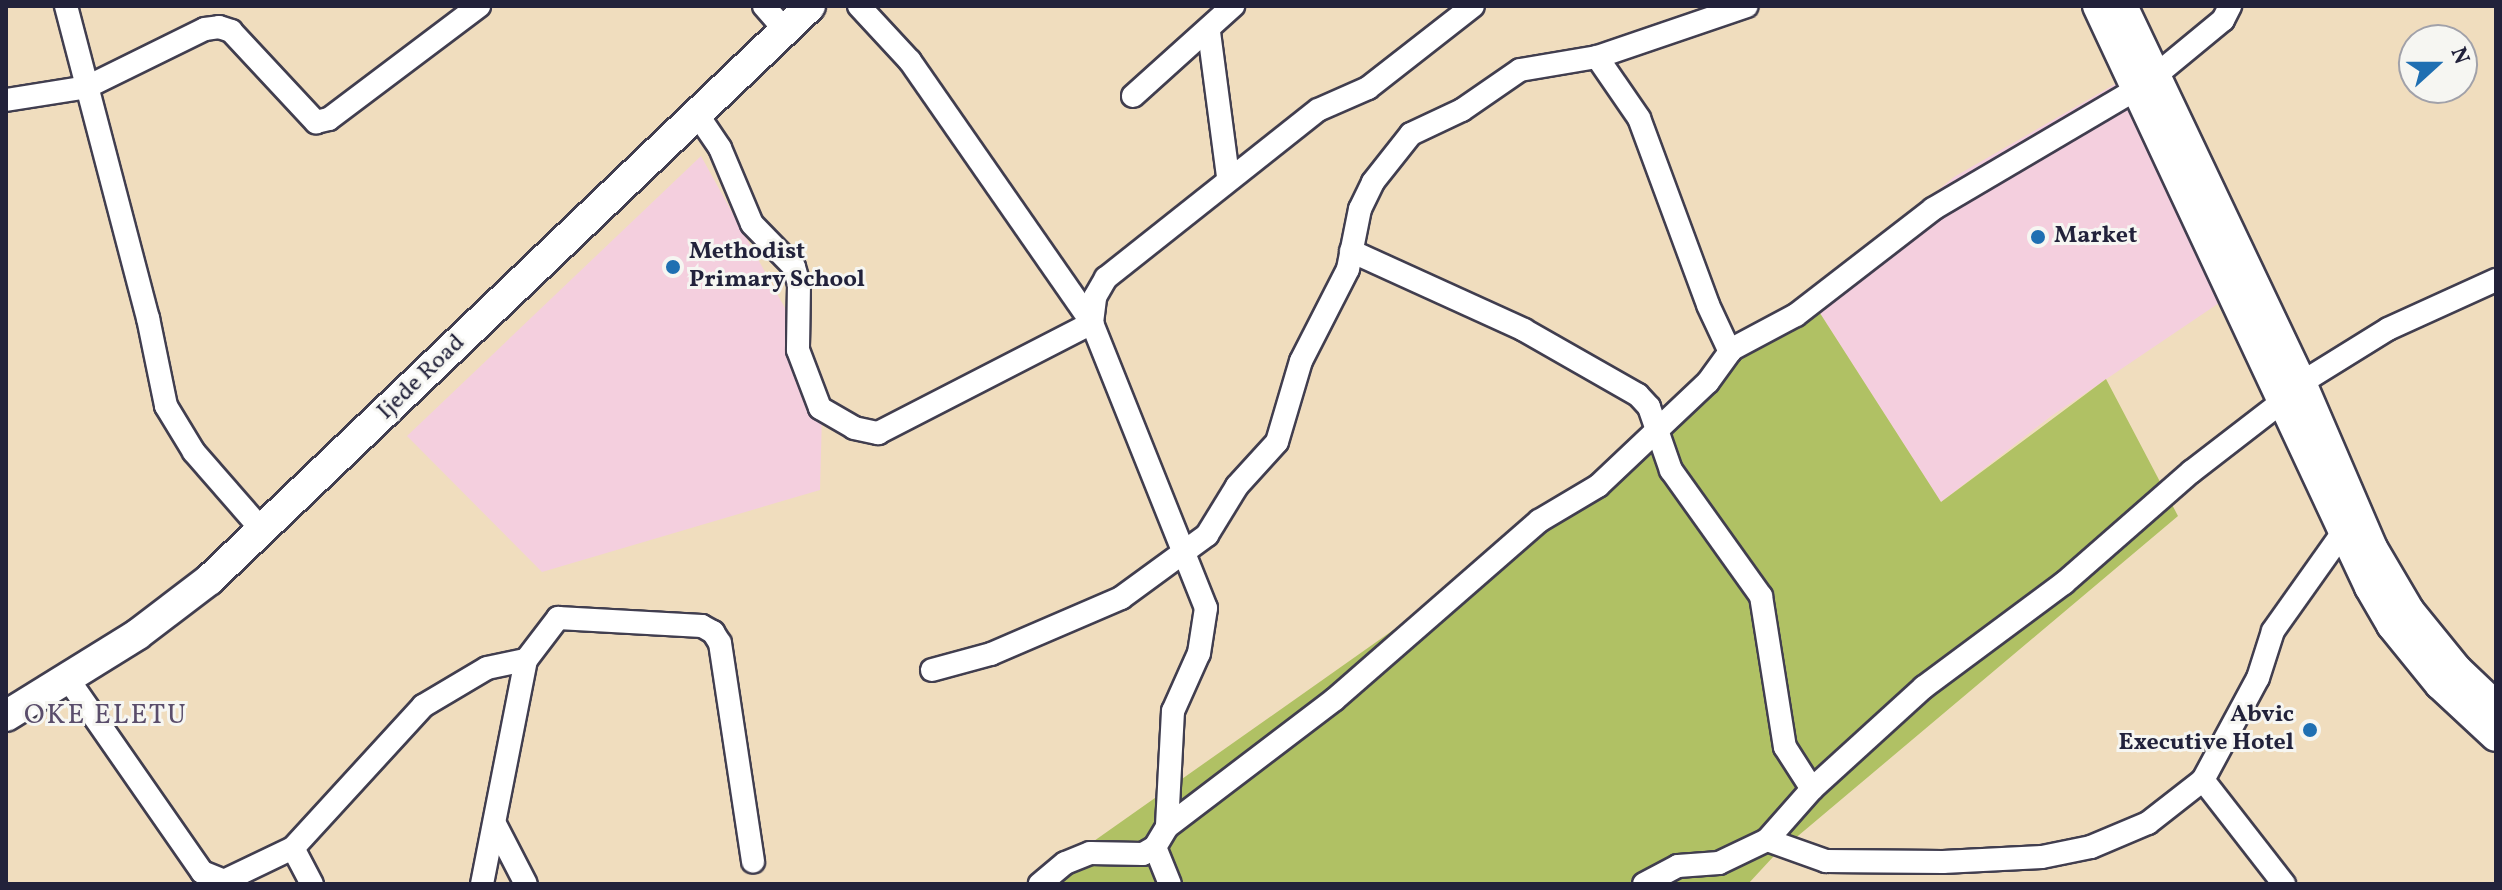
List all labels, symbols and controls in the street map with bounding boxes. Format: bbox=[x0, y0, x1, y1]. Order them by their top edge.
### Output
north arrow bbox=[2398, 24, 2478, 104]
text: N bbox=[2442, 43, 2476, 69]
place label: Market bbox=[2054, 223, 2137, 251]
marker: Market bbox=[2029, 228, 2047, 246]
place label: Methodist Primary School bbox=[689, 239, 865, 295]
marker: Methodist Primary School bbox=[664, 258, 682, 276]
street label: Ijede Road bbox=[372, 329, 472, 427]
district label: OKE ELETU bbox=[24, 699, 188, 733]
place label: Abvic Executive Hotel bbox=[2118, 702, 2294, 758]
marker: Abvic Executive Hotel bbox=[2301, 721, 2319, 739]

